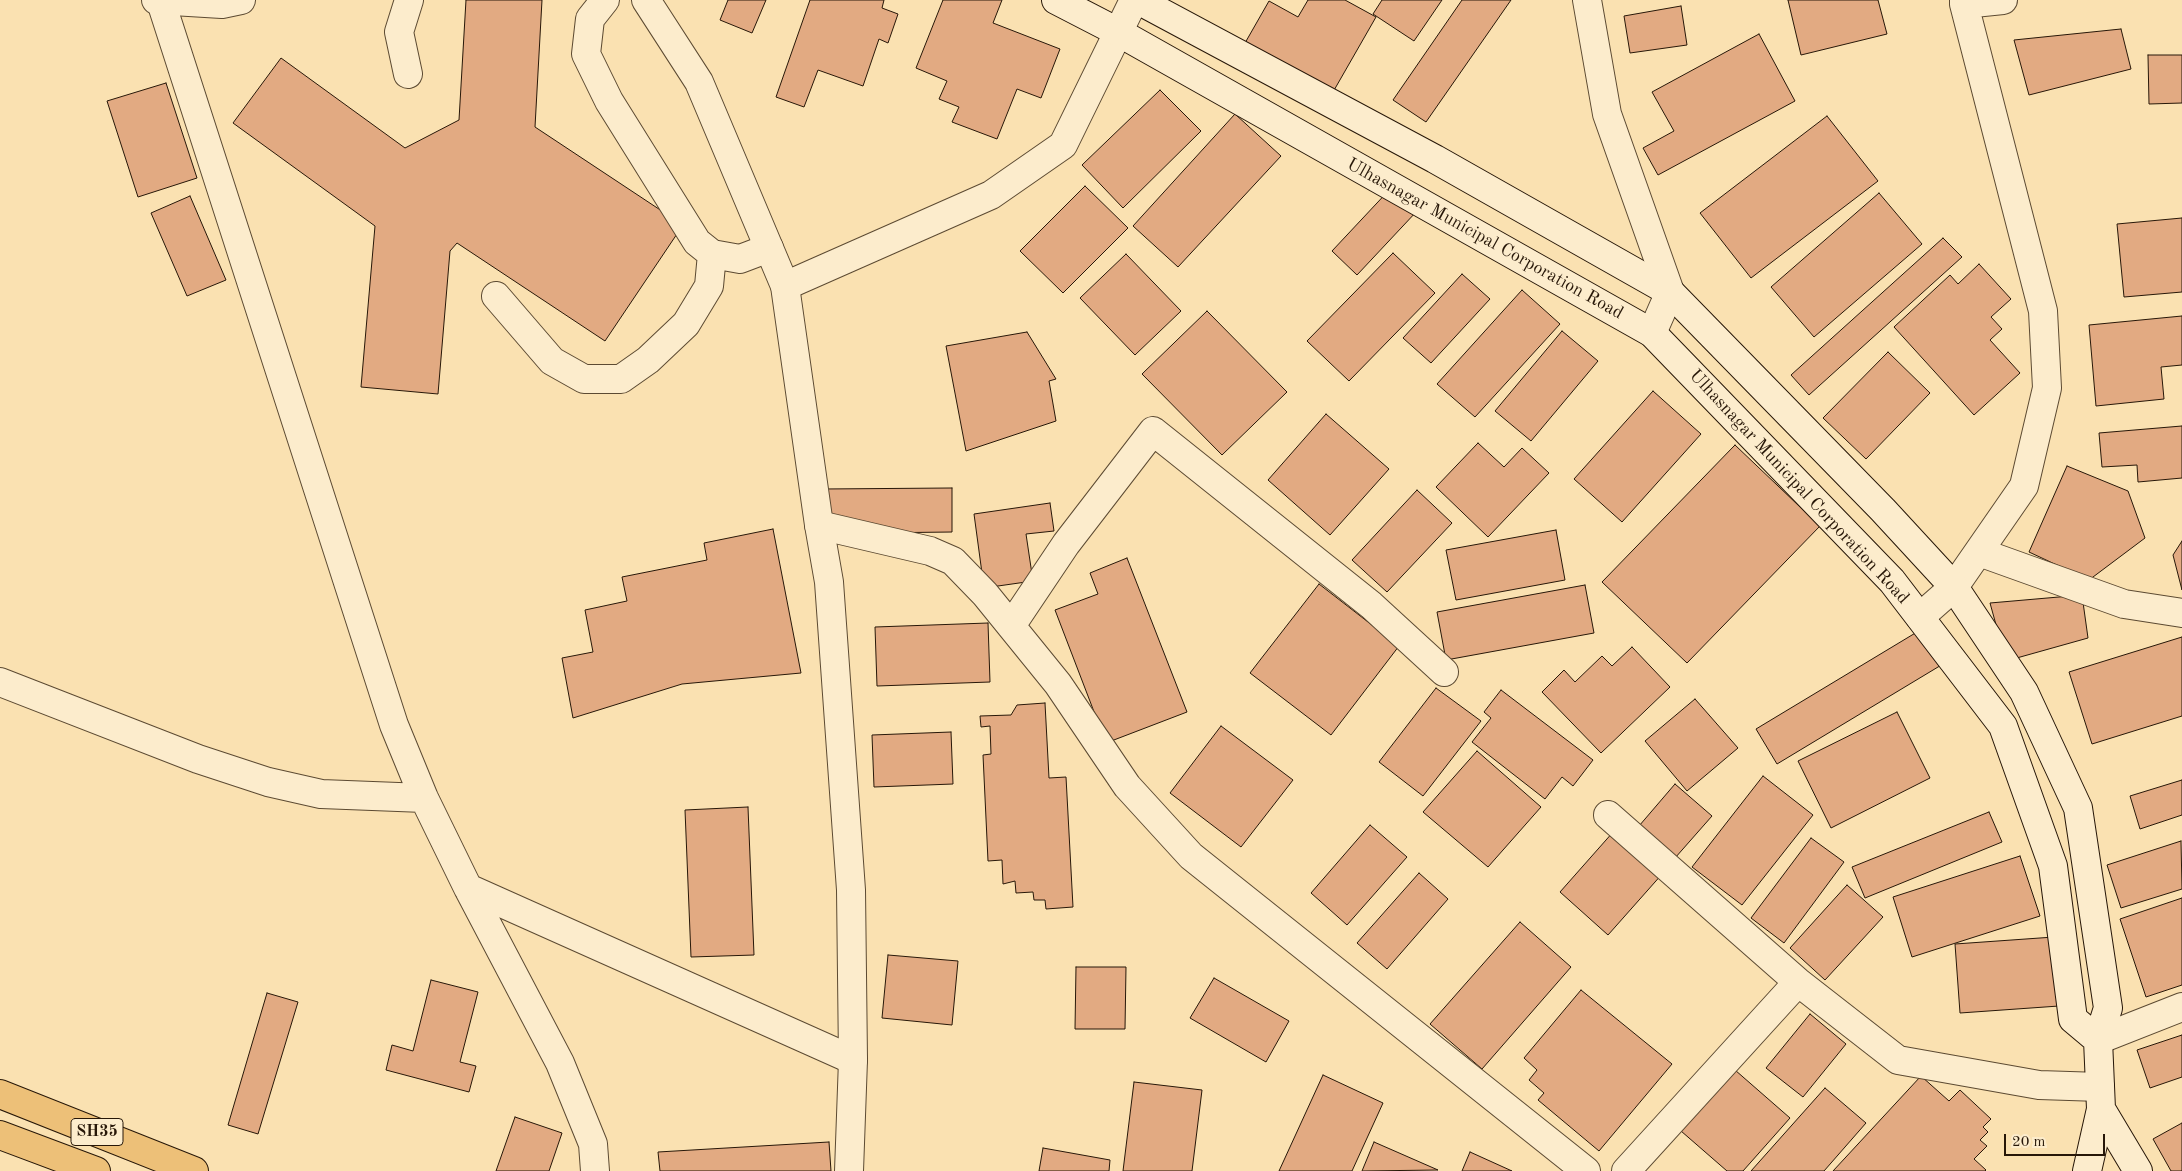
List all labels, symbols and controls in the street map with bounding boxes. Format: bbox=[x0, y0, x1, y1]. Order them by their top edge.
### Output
street label: Ulhasnagar Municipal Corporation Road bbox=[1343, 154, 1627, 324]
street label: Ulhasnagar Municipal Corporation Road bbox=[1684, 365, 1914, 609]
road number: SH35 bbox=[71, 1118, 123, 1146]
scale bar bbox=[2007, 1124, 2108, 1156]
text: 20 m bbox=[2012, 1135, 2046, 1150]

